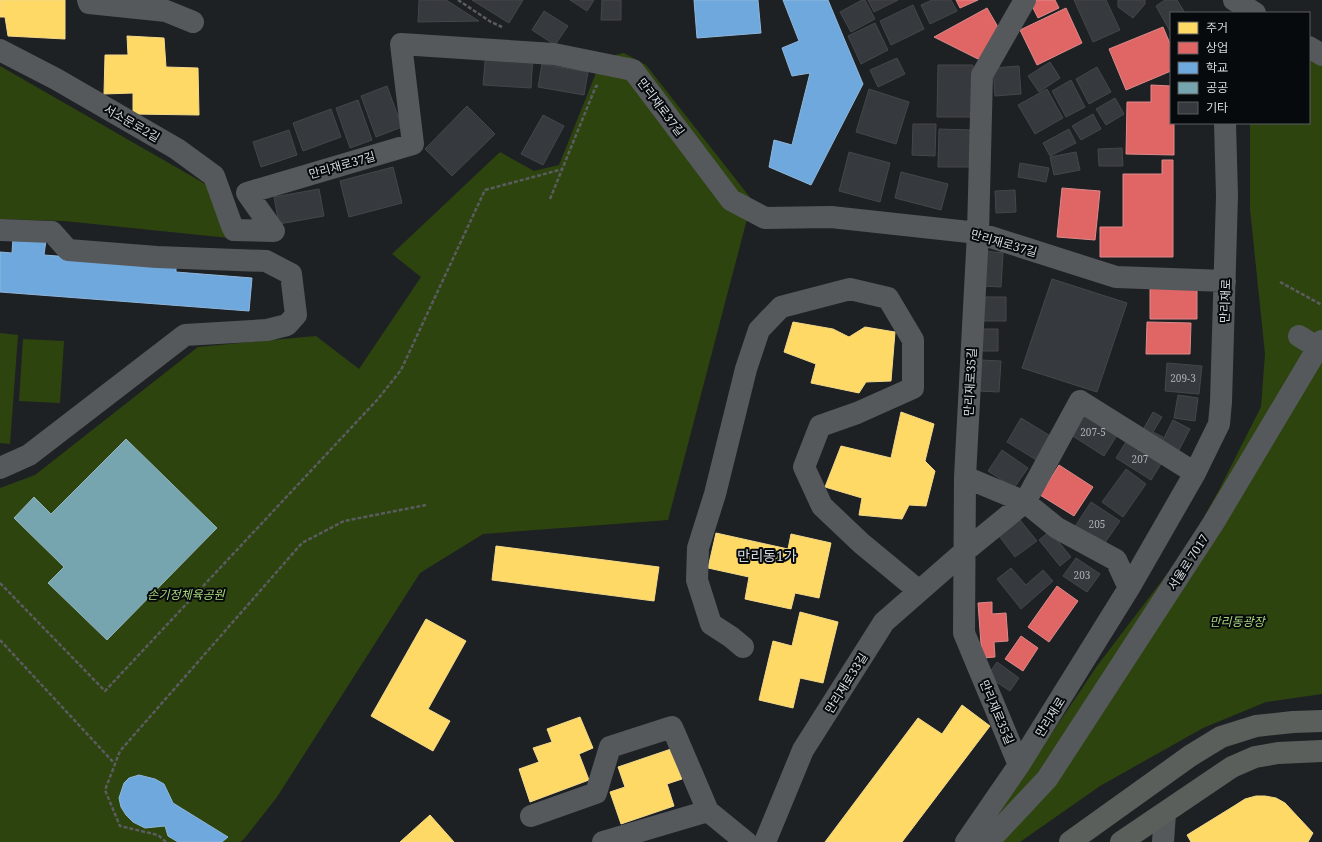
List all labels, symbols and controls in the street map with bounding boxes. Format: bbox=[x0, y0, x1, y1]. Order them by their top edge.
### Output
legend bbox=[1170, 12, 1310, 124]
text: 주거 bbox=[1206, 19, 1228, 36]
text: 상업 bbox=[1206, 39, 1228, 56]
text: 학교 bbox=[1206, 59, 1228, 76]
street label: 만리재로37길 bbox=[634, 74, 688, 140]
text: 공공 bbox=[1206, 79, 1228, 96]
text: 기타 bbox=[1206, 99, 1228, 116]
street label: 서소문로2길 bbox=[101, 100, 163, 146]
street label: 만리재로37길 bbox=[307, 147, 377, 183]
street label: 만리재로37길 bbox=[969, 225, 1039, 261]
street label: 만리재로 bbox=[1216, 279, 1234, 323]
street label: 만리재로35길 bbox=[960, 347, 980, 417]
house number: 209-3 bbox=[1170, 371, 1196, 385]
house number: 207-5 bbox=[1080, 425, 1106, 439]
house number: 207 bbox=[1132, 452, 1149, 466]
house number: 205 bbox=[1089, 517, 1105, 531]
street label: 서울로 7017 bbox=[1164, 531, 1212, 593]
district label: 만리동1가 bbox=[737, 546, 797, 565]
house number: 203 bbox=[1074, 568, 1091, 582]
park label: 손기정체육공원 bbox=[147, 586, 226, 603]
park label: 만리동광장 bbox=[1209, 613, 1267, 630]
street label: 만리재로33길 bbox=[821, 649, 871, 717]
street label: 만리재로35길 bbox=[976, 677, 1018, 747]
street label: 만리재로 bbox=[1031, 694, 1069, 740]

